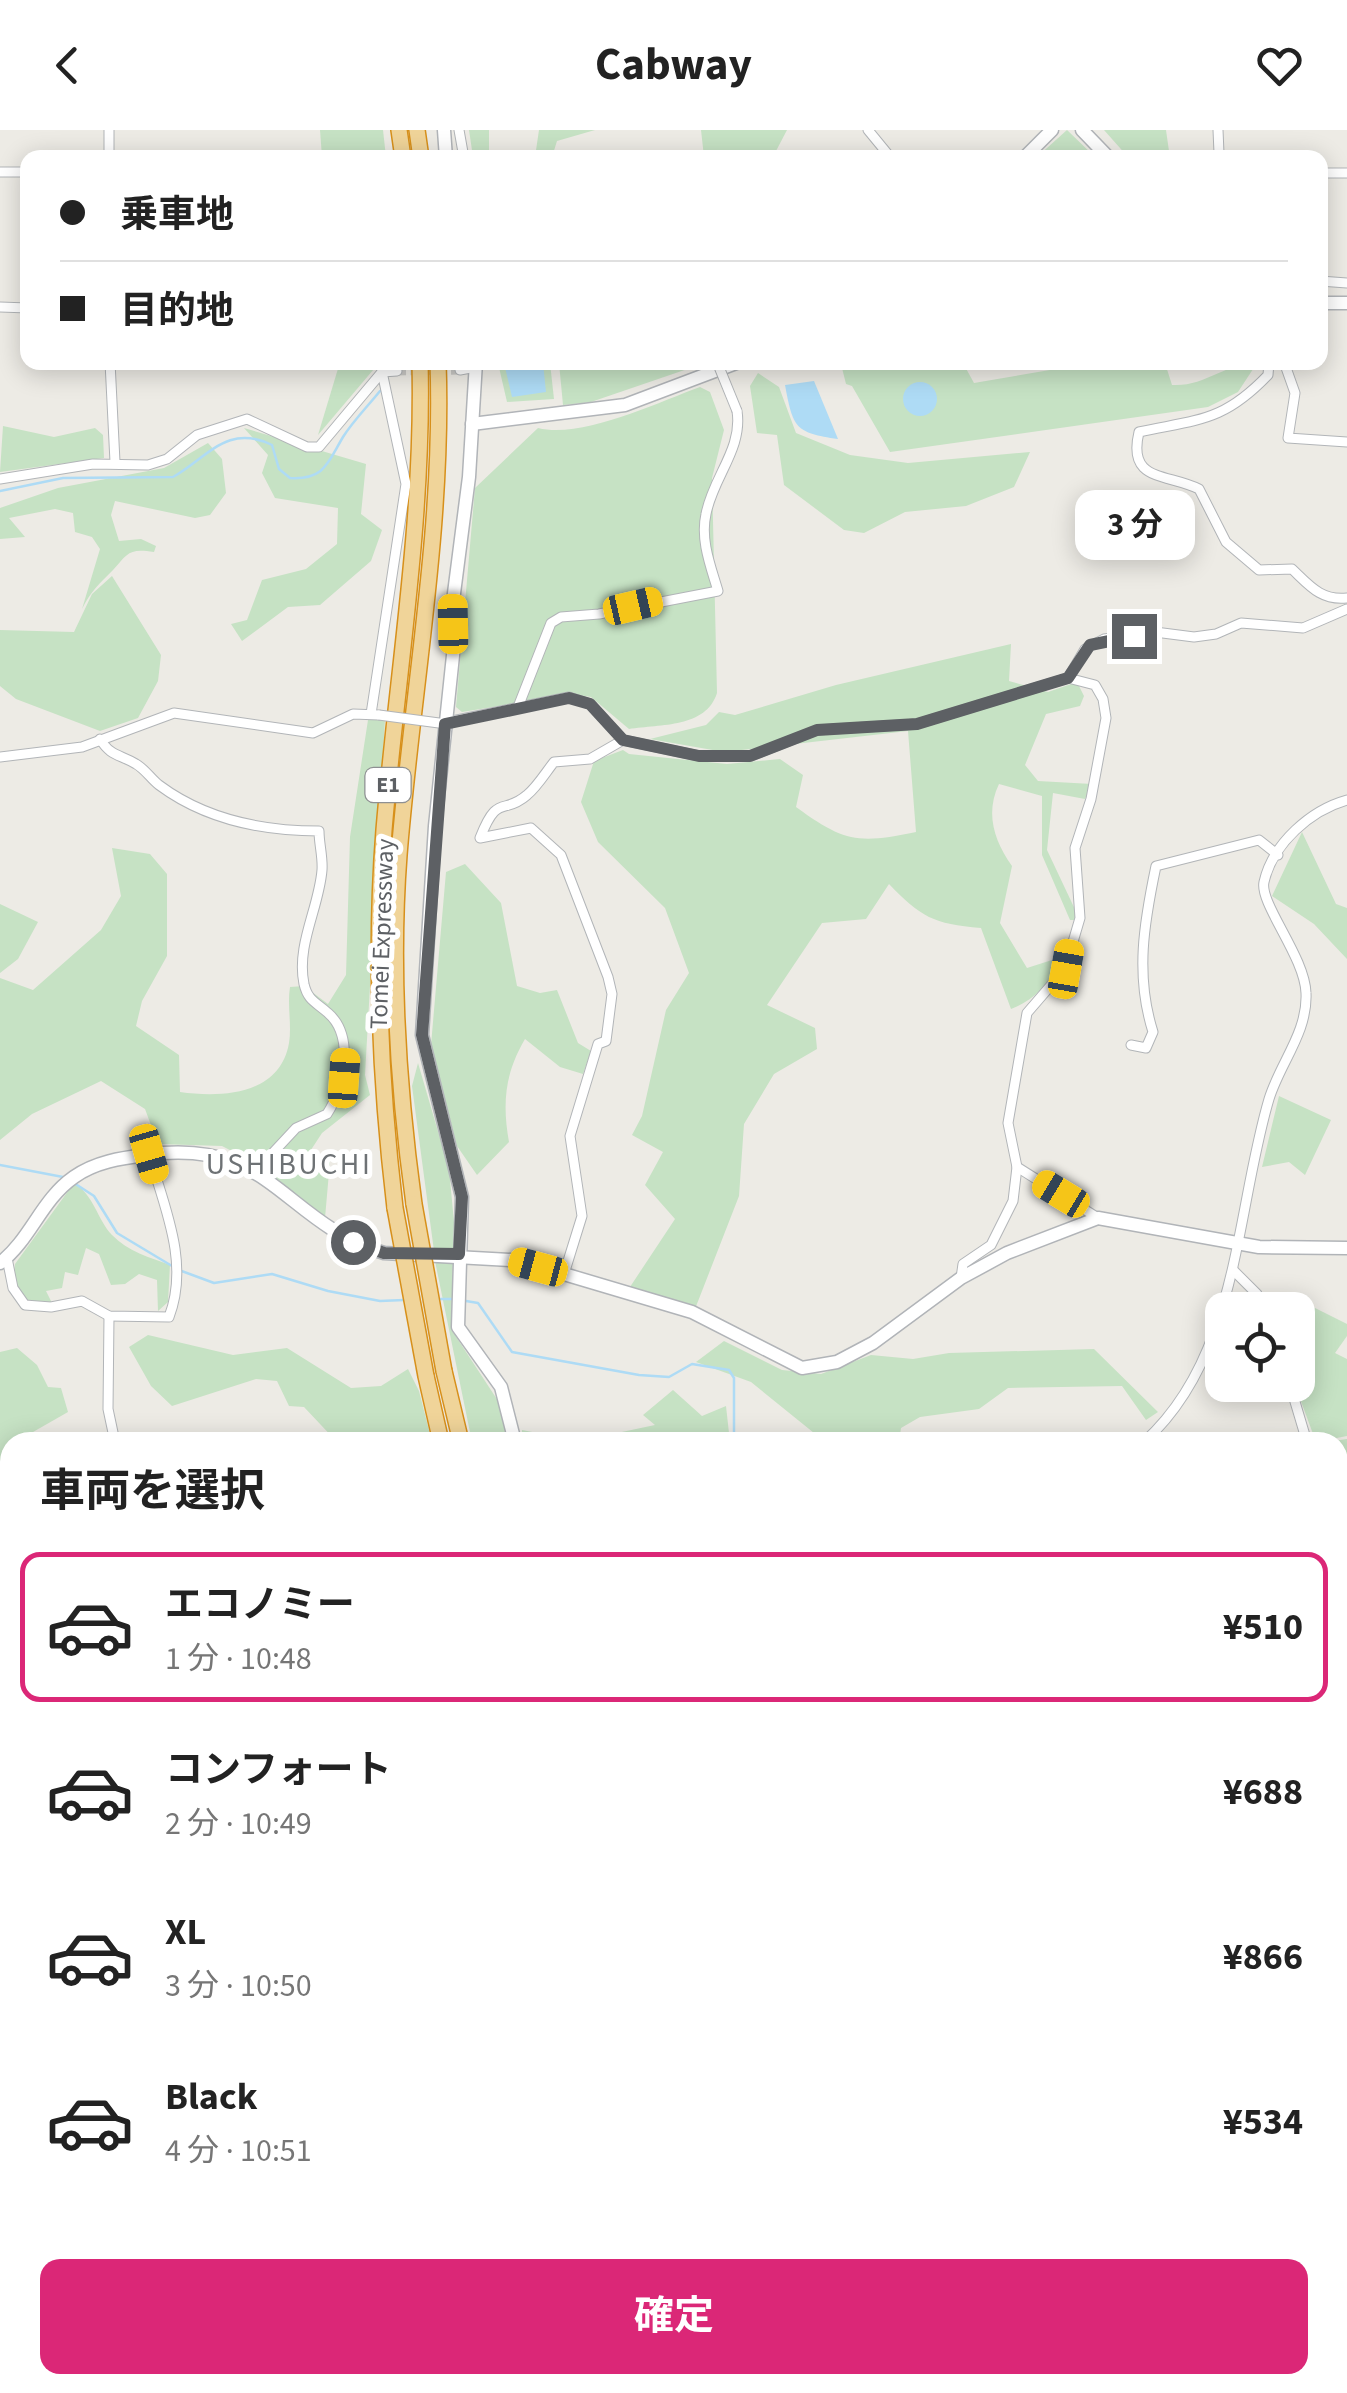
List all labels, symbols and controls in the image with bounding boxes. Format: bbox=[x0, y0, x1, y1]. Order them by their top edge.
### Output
text: Cabway bbox=[595, 33, 752, 97]
icon: back bbox=[40, 38, 95, 93]
icon: heart bbox=[1252, 38, 1307, 93]
text: 乗車地 bbox=[120, 188, 234, 242]
text: 目的地 bbox=[120, 284, 234, 338]
callout: 3 分 bbox=[1074, 491, 1194, 561]
text: 3 分 bbox=[1107, 502, 1163, 548]
car bbox=[600, 585, 666, 627]
car bbox=[437, 594, 469, 654]
route end bbox=[1112, 614, 1157, 659]
road number: E1 bbox=[366, 768, 410, 802]
street label: Tomei Expressway bbox=[361, 838, 403, 1030]
car bbox=[1046, 937, 1086, 1001]
car bbox=[327, 1047, 361, 1109]
car bbox=[126, 1121, 172, 1187]
district label: USHIBUCHI bbox=[206, 1143, 372, 1186]
car bbox=[1028, 1166, 1094, 1222]
route start bbox=[331, 1220, 376, 1265]
car bbox=[505, 1245, 571, 1289]
map controls bbox=[1205, 1292, 1315, 1402]
button: locate bbox=[1205, 1292, 1315, 1402]
text: 車両を選択 bbox=[40, 1460, 265, 1524]
text: エコノミー bbox=[165, 1578, 355, 1632]
icon: car bbox=[45, 1582, 135, 1672]
text: ¥510 bbox=[1223, 1600, 1303, 1654]
text: 1 分 · 10:48 bbox=[165, 1636, 312, 1682]
text: コンフォート bbox=[165, 1743, 392, 1797]
icon: car bbox=[45, 1747, 135, 1837]
text: ¥688 bbox=[1223, 1765, 1303, 1819]
text: 2 分 · 10:49 bbox=[165, 1801, 312, 1847]
text: XL bbox=[165, 1905, 206, 1959]
icon: car bbox=[45, 1912, 135, 2002]
text: ¥866 bbox=[1223, 1930, 1303, 1984]
text: 3 分 · 10:50 bbox=[165, 1963, 312, 2009]
text: Black bbox=[165, 2070, 258, 2124]
icon: car bbox=[45, 2077, 135, 2167]
text: ¥534 bbox=[1223, 2095, 1303, 2149]
text: 4 分 · 10:51 bbox=[165, 2128, 312, 2174]
button: 確定 bbox=[40, 2259, 1308, 2374]

